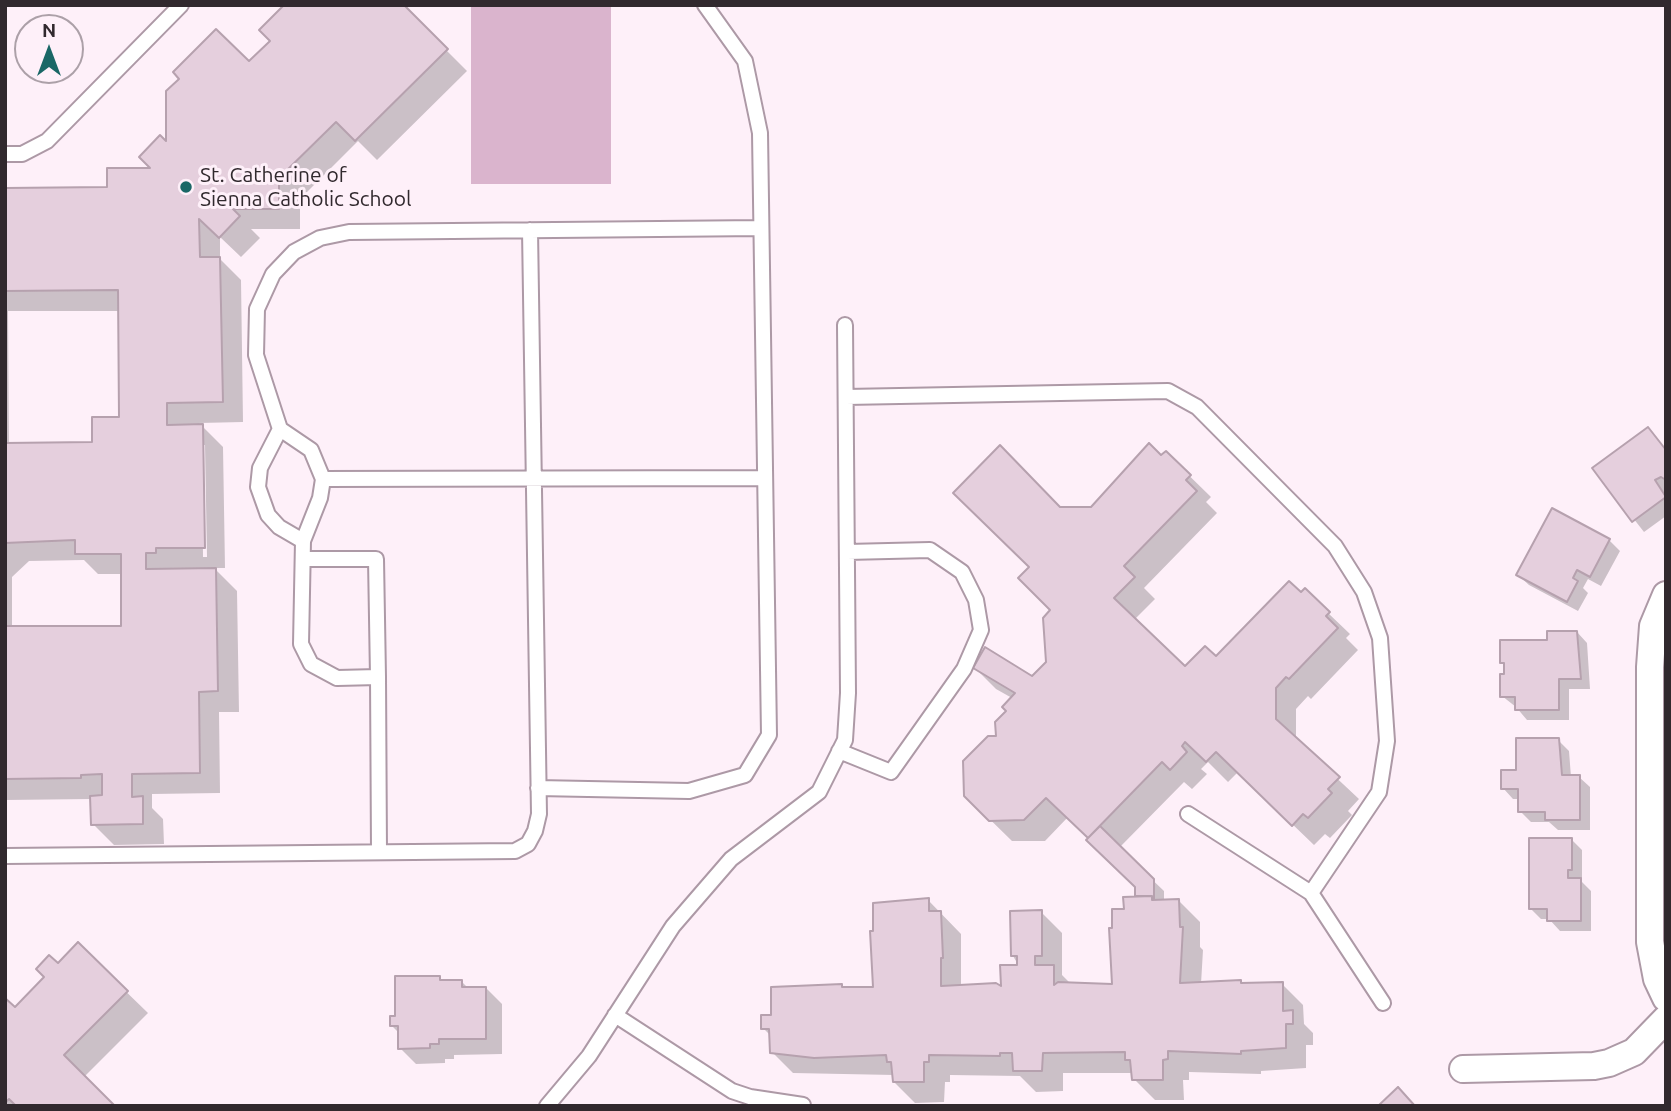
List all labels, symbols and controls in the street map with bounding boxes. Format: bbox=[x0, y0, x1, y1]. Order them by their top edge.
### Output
north arrow bbox=[14, 14, 84, 84]
text: N bbox=[42, 19, 56, 41]
place label: St. Catherine of Sienna Catholic School bbox=[200, 162, 412, 212]
marker: St. Catherine of Sienna Catholic School bbox=[178, 179, 194, 195]

